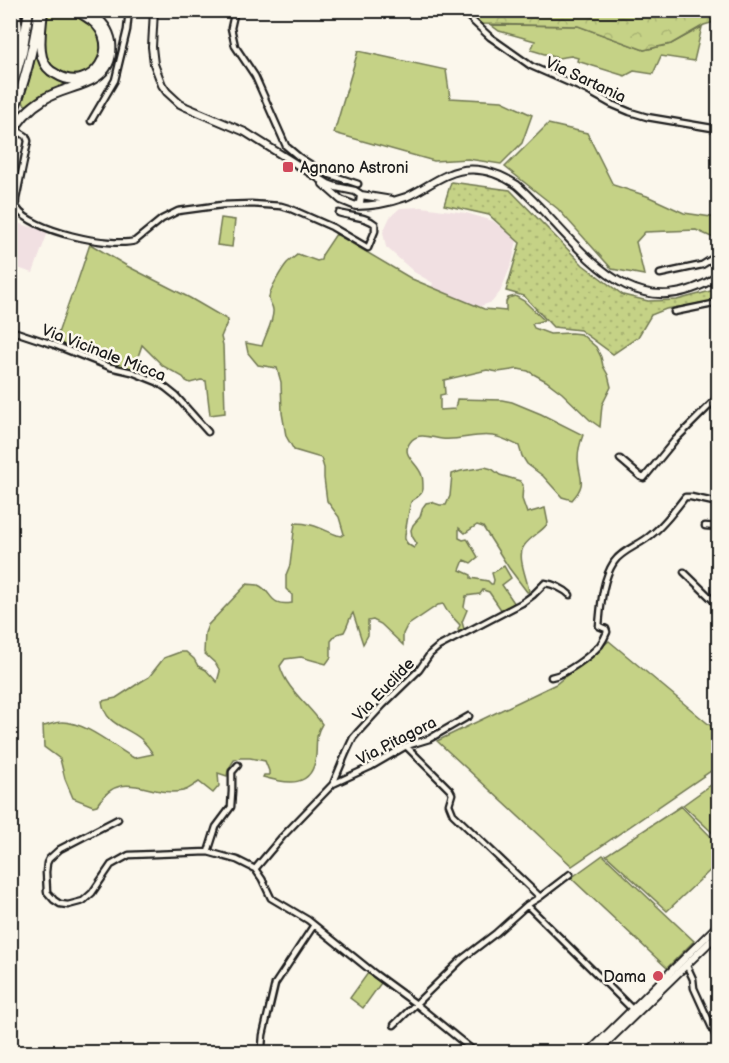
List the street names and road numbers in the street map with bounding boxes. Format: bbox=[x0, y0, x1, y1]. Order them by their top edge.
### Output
street label: Via Sartania bbox=[542, 53, 629, 107]
street label: Via Vicinale Micca bbox=[39, 321, 168, 386]
street label: Via Euclide bbox=[349, 654, 419, 726]
street label: Via Pitagora bbox=[354, 713, 440, 770]

